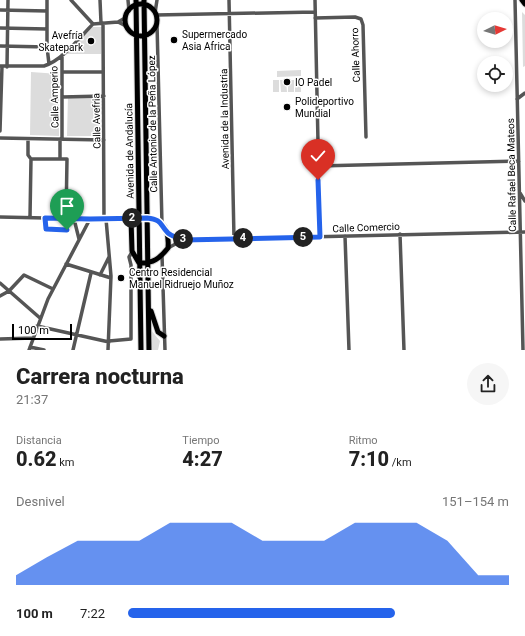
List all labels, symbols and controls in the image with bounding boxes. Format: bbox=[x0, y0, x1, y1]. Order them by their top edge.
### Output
north arrow bbox=[477, 12, 513, 48]
map controls bbox=[477, 12, 513, 92]
street label: Calle Ahorro bbox=[349, 27, 362, 83]
place label: Supermercado Asia Africa bbox=[182, 29, 247, 52]
place label: Avefría Skatepark bbox=[38, 30, 84, 53]
marker: Supermercado Asia Africa bbox=[169, 35, 179, 45]
marker: Avefría Skatepark bbox=[86, 36, 96, 46]
street label: Calle Antonio de la Peña López bbox=[146, 55, 159, 193]
button: locate bbox=[477, 56, 513, 92]
street label: Calle Amperio bbox=[48, 65, 61, 128]
street label: Avenida de la Industria bbox=[218, 69, 231, 169]
marker: IO Padel bbox=[282, 77, 292, 87]
place label: IO Padel bbox=[295, 77, 332, 88]
street label: Calle Avefria bbox=[91, 93, 102, 149]
place label: Polideportivo Mundial bbox=[295, 96, 354, 119]
marker: Polideportivo Mundial bbox=[282, 102, 292, 112]
street label: Avenida de Andalucía bbox=[123, 103, 136, 199]
street label: Calle Rafael Beca Mateos bbox=[505, 118, 518, 232]
pin bbox=[301, 139, 335, 180]
icon: check bbox=[307, 145, 329, 167]
pin bbox=[50, 189, 84, 230]
icon: arrive bbox=[56, 195, 78, 217]
pin: 2 bbox=[122, 208, 142, 228]
text: 2 bbox=[129, 211, 135, 224]
street label: Calle Comercio bbox=[332, 221, 400, 234]
pin: 5 bbox=[293, 227, 313, 247]
pin: 4 bbox=[233, 228, 253, 248]
pin: 3 bbox=[173, 229, 193, 249]
text: 5 bbox=[300, 230, 306, 243]
text: 4 bbox=[240, 231, 246, 244]
text: 3 bbox=[180, 232, 186, 245]
place label: Centro Residencial Manuel Ridruejo Muñoz bbox=[129, 267, 234, 290]
marker: Centro Residencial Manuel Ridruejo Muñoz bbox=[116, 273, 126, 283]
scale bar bbox=[12, 322, 72, 341]
text: 100 m bbox=[18, 324, 49, 337]
button: share bbox=[467, 363, 509, 405]
text: Carrera nocturna bbox=[16, 364, 184, 389]
text: 21:37 bbox=[16, 392, 48, 407]
text: Distancia bbox=[16, 434, 62, 447]
text: Tiempo bbox=[182, 434, 220, 447]
text: Ritmo bbox=[349, 434, 378, 447]
text: 0.62 bbox=[16, 447, 57, 471]
text: 4:27 bbox=[182, 447, 223, 471]
text: 7:10 bbox=[349, 447, 389, 471]
text: km bbox=[57, 456, 74, 469]
text: /km bbox=[389, 456, 412, 469]
text: Desnivel bbox=[16, 494, 65, 509]
text: 151–154 m bbox=[442, 494, 509, 509]
text: 100 m bbox=[16, 606, 53, 621]
text: 7:22 bbox=[80, 606, 105, 621]

